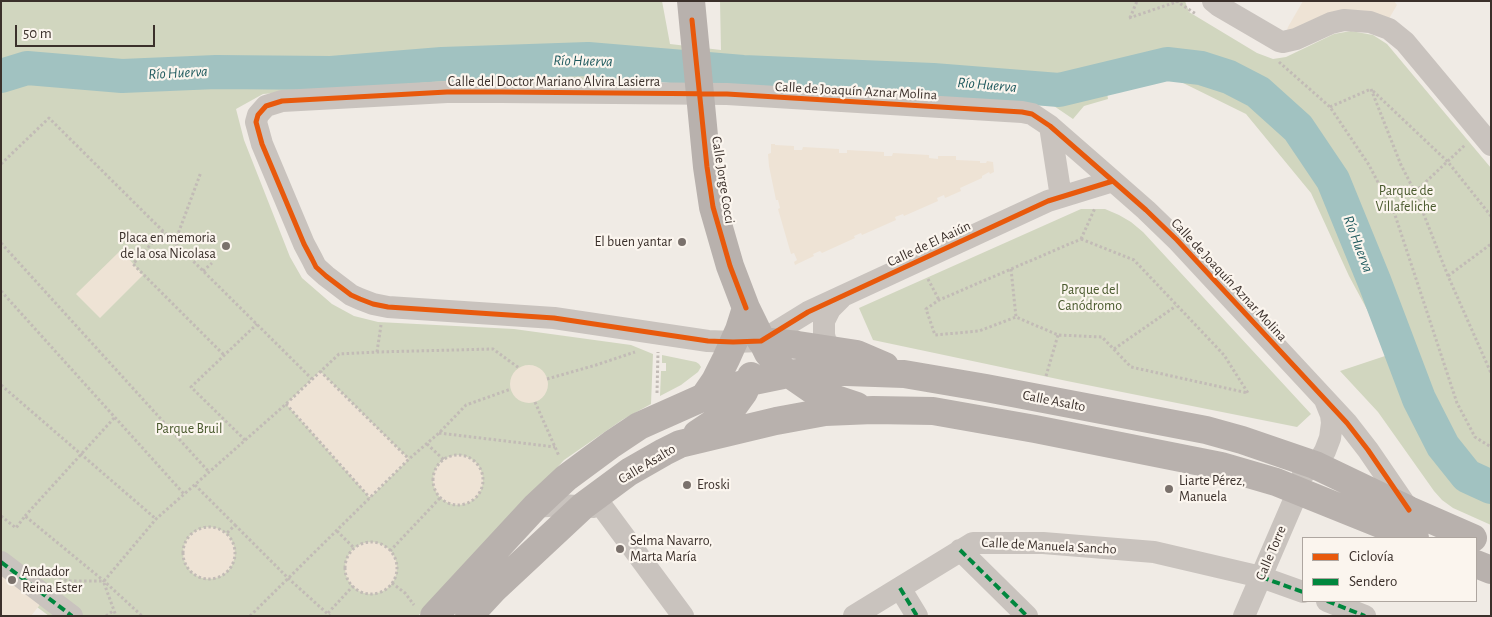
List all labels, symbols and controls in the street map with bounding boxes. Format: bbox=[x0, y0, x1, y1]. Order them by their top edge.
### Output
scale bar bbox=[18, 15, 158, 47]
text: 50 m bbox=[23, 26, 52, 41]
water label: Río Huerva bbox=[553, 51, 613, 71]
water label: Río Huerva bbox=[148, 62, 208, 84]
water label: Río Huerva bbox=[957, 73, 1017, 97]
street label: Calle del Doctor Mariano Alvira Lasierra bbox=[448, 74, 660, 90]
street label: Calle de Joaquín Aznar Molina bbox=[774, 78, 938, 104]
street label: Calle Jorge Cocci bbox=[708, 135, 738, 225]
park label: Parque de Villafeliche bbox=[1376, 183, 1436, 216]
water label: Río Huerva bbox=[1339, 213, 1377, 275]
street label: Calle de Joaquín Aznar Molina bbox=[1167, 215, 1291, 345]
street label: Calle de El Aaiún bbox=[885, 217, 973, 271]
place label: Placa en memoria de la osa Nicolasa bbox=[119, 230, 216, 262]
place label: El buen yantar bbox=[595, 234, 672, 250]
marker: El buen yantar bbox=[676, 236, 688, 248]
marker: Placa en memoria de la osa Nicolasa bbox=[220, 240, 232, 252]
park label: Parque del Canódromo bbox=[1058, 282, 1122, 314]
street label: Calle Asalto bbox=[1021, 387, 1087, 415]
park label: Parque Bruil bbox=[156, 421, 222, 437]
street label: Calle Asalto bbox=[615, 440, 679, 488]
place label: Liarte Pérez, Manuela bbox=[1179, 473, 1245, 506]
place label: Eroski bbox=[697, 477, 730, 493]
marker: Eroski bbox=[681, 479, 693, 491]
marker: Liarte Pérez, Manuela bbox=[1163, 483, 1175, 495]
street label: Calle Torre bbox=[1252, 523, 1290, 583]
place label: Selma Navarro, Marta María bbox=[630, 533, 712, 566]
street label: Calle de Manuela Sancho bbox=[981, 534, 1117, 558]
legend bbox=[1302, 537, 1477, 602]
marker: Selma Navarro, Marta María bbox=[614, 543, 626, 555]
text: Ciclovía bbox=[1349, 549, 1394, 564]
place label: Andador Reina Ester bbox=[22, 564, 82, 596]
marker: Andador Reina Ester bbox=[6, 574, 18, 586]
text: Sendero bbox=[1349, 574, 1397, 589]

